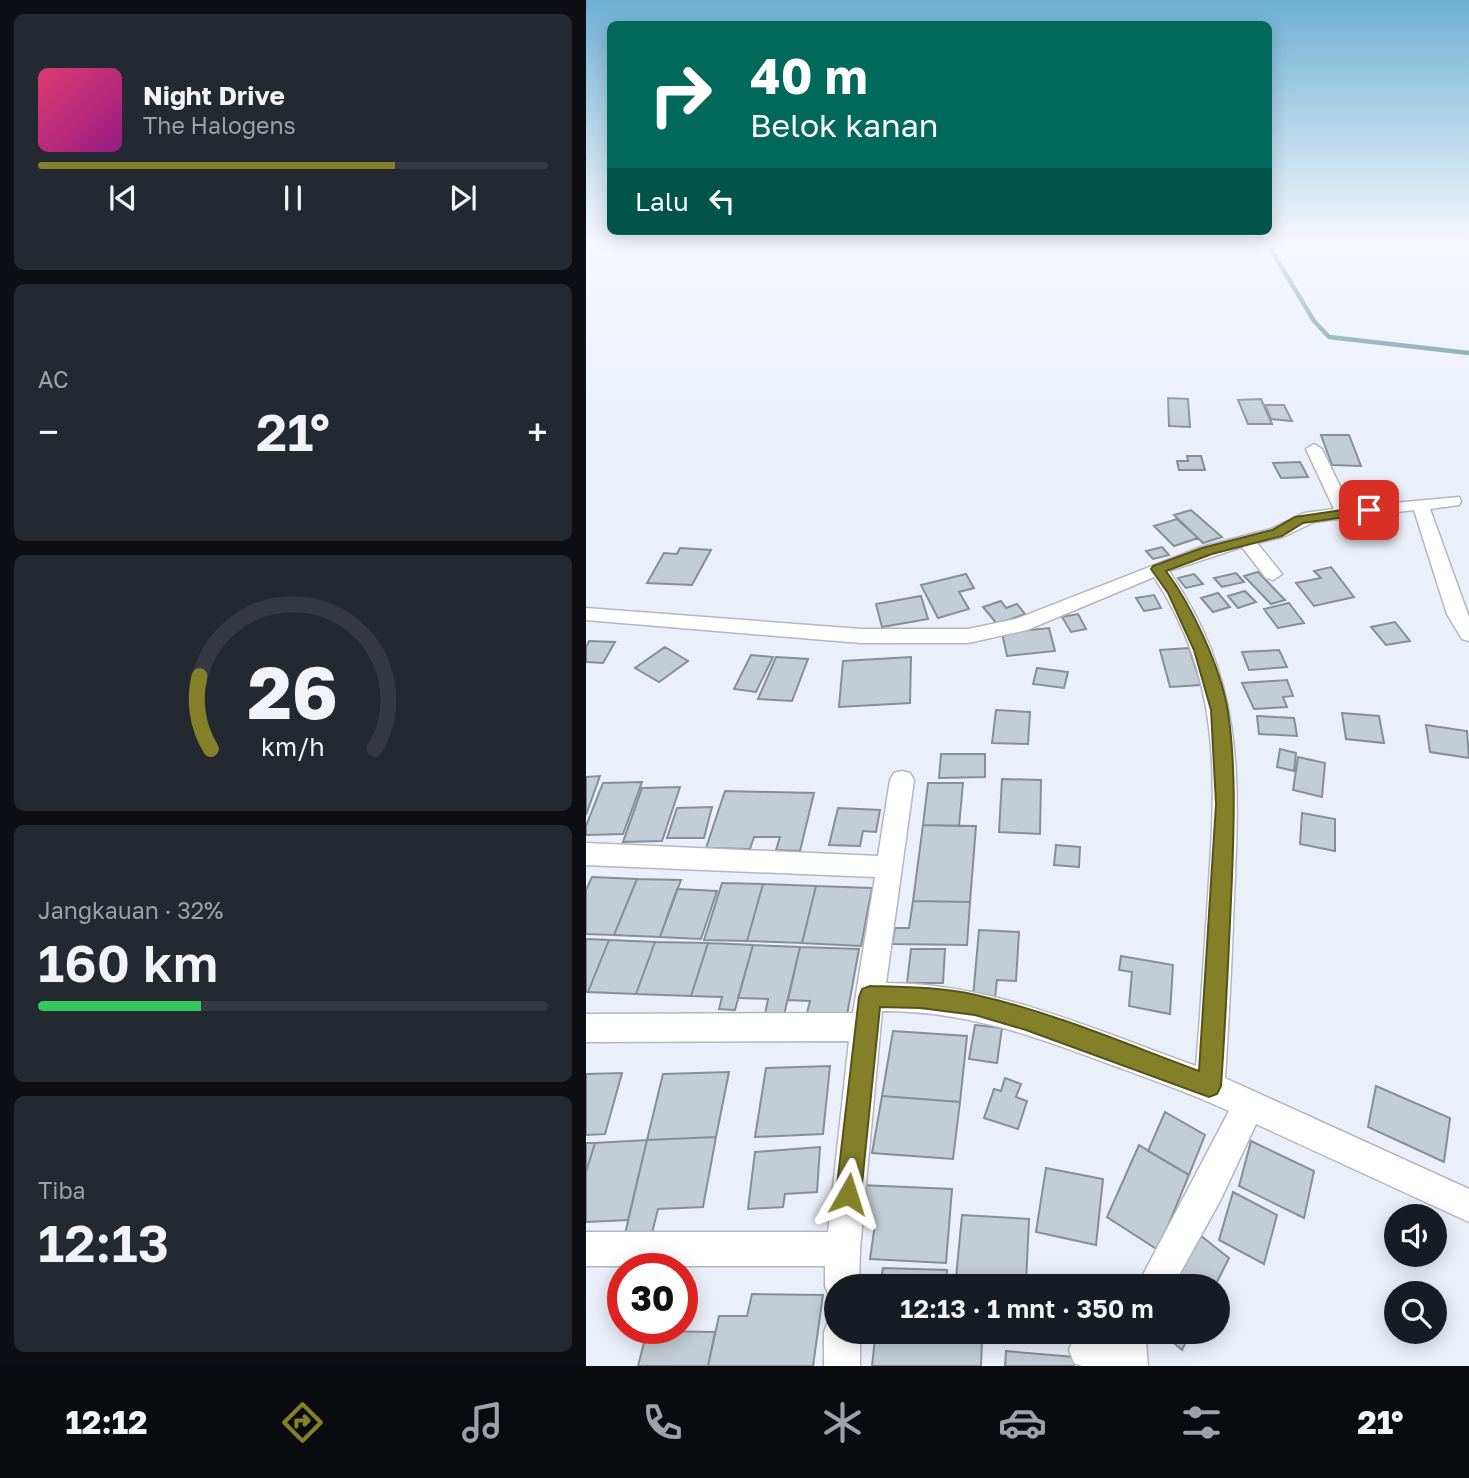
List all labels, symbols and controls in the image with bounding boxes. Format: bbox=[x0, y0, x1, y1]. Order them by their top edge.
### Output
text: 40 m bbox=[750, 46, 868, 105]
icon: right bbox=[635, 49, 726, 140]
text: Night Drive bbox=[143, 80, 285, 111]
text: Belok kanan bbox=[750, 106, 938, 144]
text: The Halogens bbox=[143, 111, 296, 139]
icon: previous bbox=[104, 179, 142, 217]
icon: pause bbox=[274, 179, 312, 217]
icon: next bbox=[444, 179, 482, 217]
icon: left bbox=[703, 182, 741, 220]
text: Lalu bbox=[635, 186, 689, 217]
text: AC bbox=[38, 365, 69, 393]
text: 21° bbox=[256, 400, 330, 462]
text: − bbox=[38, 409, 59, 454]
text: + bbox=[527, 409, 548, 454]
pin bbox=[1339, 480, 1399, 540]
icon: arrive bbox=[1350, 491, 1388, 529]
text: 26 bbox=[248, 648, 338, 735]
text: km/h bbox=[261, 731, 325, 762]
text: Jangkauan · 32% bbox=[38, 896, 223, 924]
text: 160 km bbox=[38, 931, 218, 993]
position arrow bbox=[811, 1157, 885, 1231]
text: Tiba bbox=[38, 1176, 86, 1204]
map controls bbox=[1384, 1204, 1447, 1344]
button: sound bbox=[1384, 1204, 1447, 1267]
text: 12:13 bbox=[38, 1211, 169, 1273]
speed limit sign: 30 bbox=[607, 1253, 698, 1344]
button: search bbox=[1384, 1281, 1447, 1344]
text: 12:13 · 1 mnt · 350 m bbox=[900, 1293, 1154, 1324]
icon: directions bbox=[278, 1398, 327, 1447]
icon: music bbox=[458, 1398, 507, 1447]
icon: phone bbox=[638, 1398, 687, 1447]
icon: climate bbox=[818, 1398, 867, 1447]
icon: car bbox=[998, 1398, 1047, 1447]
icon: filters bbox=[1177, 1398, 1226, 1447]
text: 12:12 bbox=[65, 1403, 148, 1441]
text: 21° bbox=[1357, 1403, 1404, 1441]

